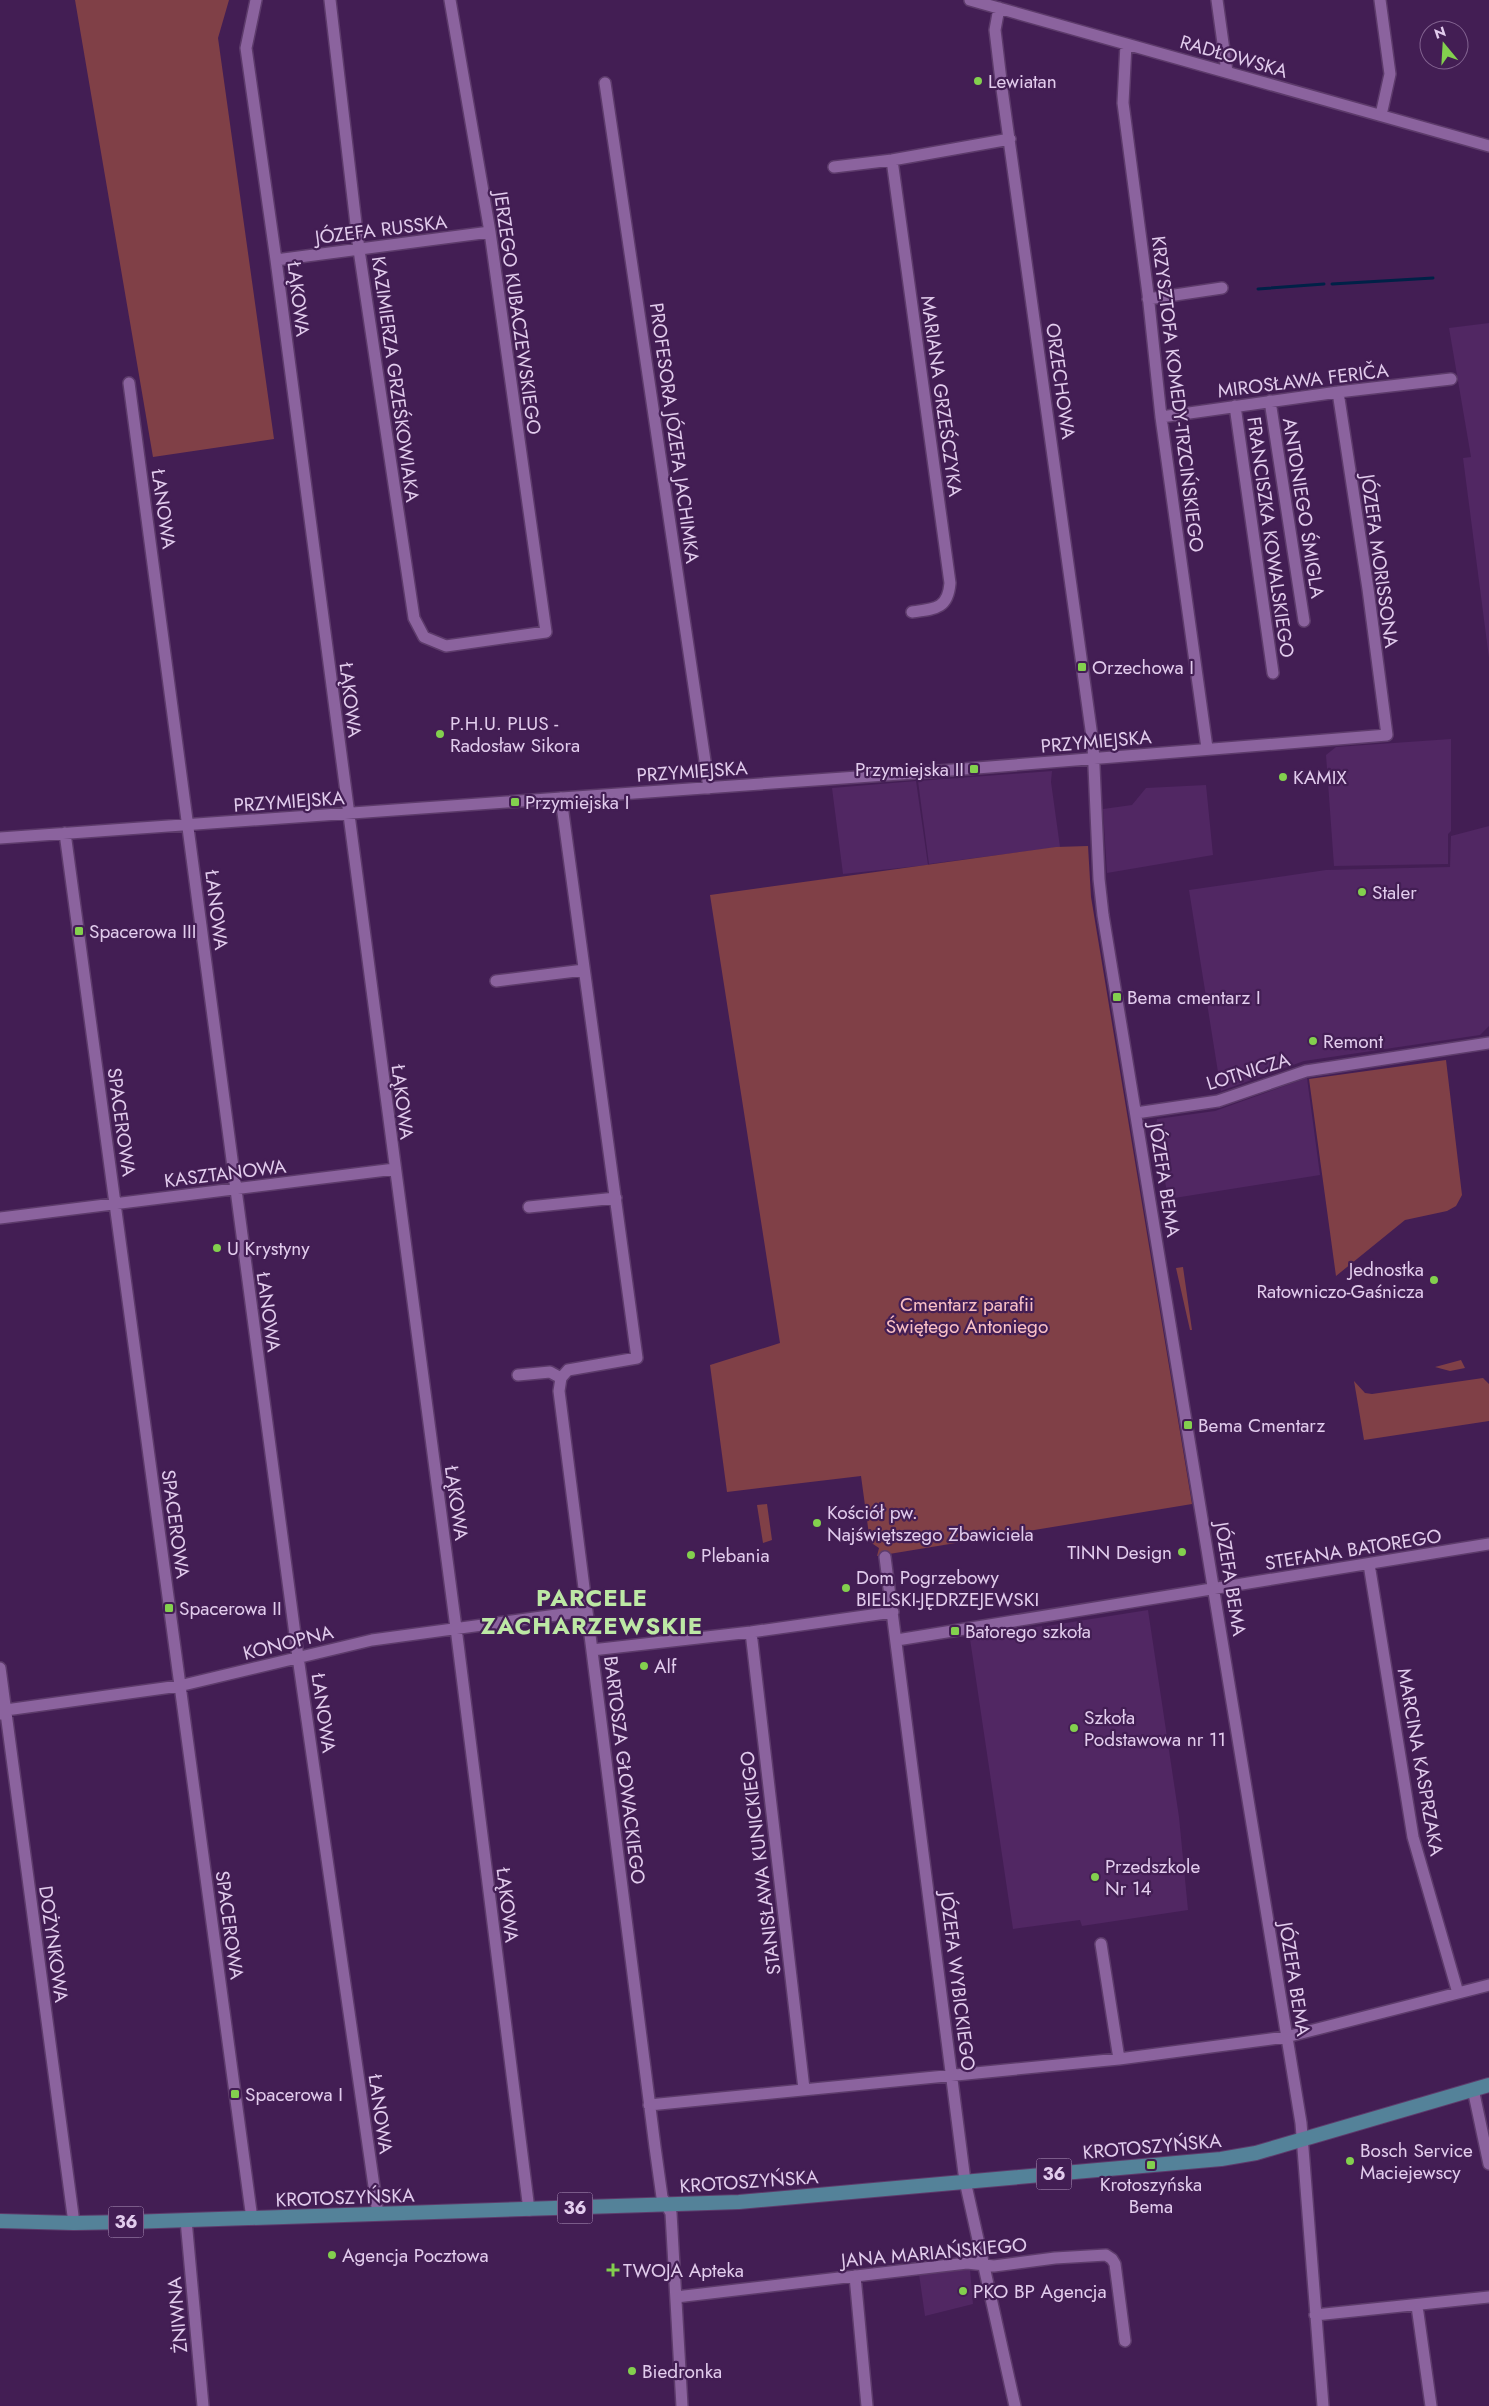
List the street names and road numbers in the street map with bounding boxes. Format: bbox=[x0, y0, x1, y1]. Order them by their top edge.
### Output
street label: RADŁOWSKA bbox=[1177, 28, 1291, 85]
street label: JERZEGO KUBACZEWSKIEGO bbox=[487, 187, 548, 436]
street label: JÓZEFA RUSSKA bbox=[311, 208, 449, 251]
street label: KRZYSZTOFA KOMEDY-TRZCIŃSKIEGO bbox=[1145, 234, 1210, 554]
street label: KAZIMIERZA GRZEŚKOWIAKA bbox=[365, 254, 426, 504]
street label: ŁĄKOWA bbox=[280, 259, 317, 339]
street label: MARIANA GRZEŚCZYKA bbox=[914, 294, 969, 499]
street label: PROFESORA JÓZEFA JACHIMKA bbox=[643, 301, 706, 566]
street label: ORZECHOWA bbox=[1039, 321, 1082, 441]
street label: MIROSŁAWA FERIČA bbox=[1216, 357, 1390, 404]
street label: FRANCISZKA KOWALSKIEGO bbox=[1240, 415, 1301, 659]
street label: ANTONIEGO ŚMIGLA bbox=[1276, 416, 1331, 601]
street label: ŁANOWA bbox=[144, 466, 183, 551]
street label: JÓZEFA MORISSONA bbox=[1354, 470, 1405, 650]
street label: ŁĄKOWA bbox=[332, 660, 369, 740]
street label: PRZYMIEJSKA bbox=[1039, 723, 1153, 760]
street label: PRZYMIEJSKA bbox=[636, 754, 749, 789]
street label: PRZYMIEJSKA bbox=[233, 784, 346, 819]
street label: ŁANOWA bbox=[198, 868, 235, 952]
street label: LOTNICZA bbox=[1203, 1046, 1294, 1097]
street label: ŁĄKOWA bbox=[384, 1062, 421, 1142]
street label: SPACEROWA bbox=[101, 1066, 143, 1179]
street label: JÓZEFA BEMA bbox=[1142, 1118, 1187, 1240]
street label: KASZTANOWA bbox=[163, 1153, 288, 1194]
street label: ŁANOWA bbox=[249, 1269, 288, 1354]
street label: ŁĄKOWA bbox=[438, 1463, 475, 1543]
street label: SPACEROWA bbox=[155, 1468, 197, 1581]
street label: JÓZEFA BEMA bbox=[1208, 1517, 1253, 1639]
street label: STEFANA BATOREGO bbox=[1263, 1522, 1443, 1577]
street label: KONOPNA bbox=[240, 1618, 337, 1667]
street label: BARTOSZA GŁOWACKIEGO bbox=[597, 1654, 652, 1886]
street label: MARCINA KASPRZAKA bbox=[1391, 1666, 1450, 1858]
street label: ŁANOWA bbox=[304, 1670, 343, 1755]
street label: STANISŁAWA KUNICKIEGO bbox=[733, 1750, 788, 1976]
street label: ŁĄKOWA bbox=[489, 1865, 526, 1945]
street label: SPACEROWA bbox=[209, 1869, 251, 1982]
street label: DOŻYNKOWA bbox=[32, 1884, 75, 2004]
street label: JÓZEFA WYBICKIEGO bbox=[933, 1887, 982, 2072]
street label: JÓZEFA BEMA bbox=[1272, 1917, 1317, 2039]
street label: ŁANOWA bbox=[361, 2071, 400, 2156]
street label: KROTOSZYŃSKA bbox=[1082, 2127, 1223, 2166]
road number: 36 bbox=[1036, 2158, 1072, 2190]
street label: KROTOSZYŃSKA bbox=[679, 2163, 820, 2200]
street label: KROTOSZYŃSKA bbox=[275, 2182, 415, 2213]
road number: 36 bbox=[558, 2192, 592, 2224]
road number: 36 bbox=[108, 2206, 144, 2238]
street label: JANA MARIAŃSKIEGO bbox=[837, 2231, 1028, 2274]
street label: ŻNIWNA bbox=[161, 2276, 194, 2354]

